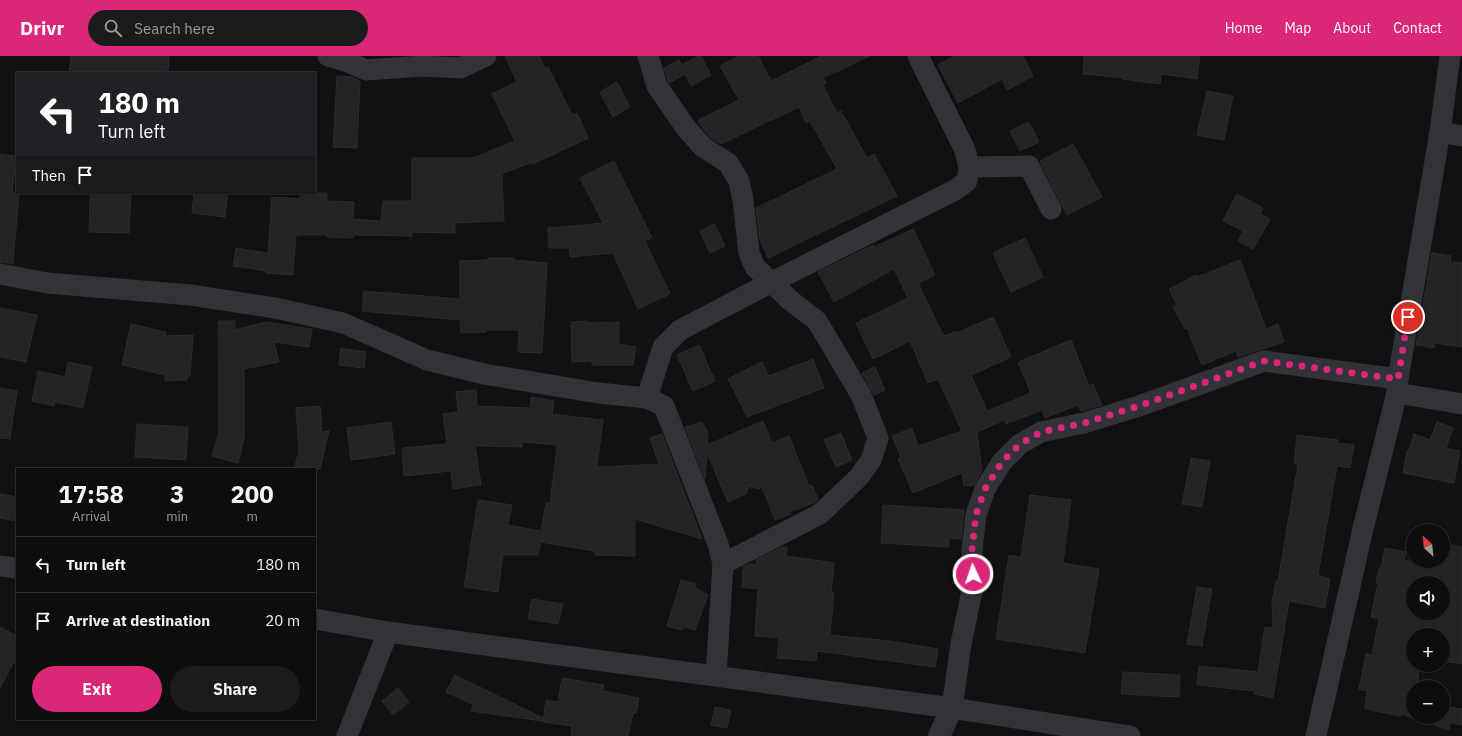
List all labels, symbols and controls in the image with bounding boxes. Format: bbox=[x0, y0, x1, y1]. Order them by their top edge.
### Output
search box bbox=[88, 10, 368, 46]
text: Drivr bbox=[20, 16, 64, 40]
icon: search bbox=[102, 17, 124, 39]
text: Search here bbox=[134, 19, 215, 38]
text: Home bbox=[1225, 19, 1262, 37]
text: Map bbox=[1284, 19, 1311, 37]
text: About bbox=[1333, 19, 1371, 37]
text: Contact bbox=[1393, 19, 1442, 37]
text: 180 m bbox=[98, 84, 180, 121]
icon: left bbox=[32, 88, 84, 140]
text: Turn left bbox=[98, 120, 166, 143]
icon: arrive bbox=[74, 164, 96, 186]
text: Then bbox=[32, 166, 66, 185]
pin bbox=[1391, 300, 1425, 334]
icon: arrive bbox=[1397, 306, 1419, 328]
text: 17:58 bbox=[58, 478, 124, 510]
text: 3 bbox=[170, 478, 184, 510]
text: 200 bbox=[230, 478, 274, 510]
text: Arrival bbox=[72, 508, 110, 525]
text: min bbox=[166, 508, 188, 525]
text: m bbox=[246, 508, 258, 525]
north arrow bbox=[1406, 524, 1450, 568]
map controls bbox=[1406, 524, 1450, 724]
position arrow bbox=[952, 553, 994, 595]
icon: left bbox=[32, 554, 54, 576]
text: Turn left bbox=[66, 555, 126, 574]
text: 180 m bbox=[256, 555, 300, 574]
button: sound bbox=[1406, 576, 1450, 620]
icon: arrive bbox=[32, 610, 54, 632]
text: Arrive at destination bbox=[66, 611, 210, 630]
text: 20 m bbox=[265, 611, 300, 630]
button: + bbox=[1406, 628, 1450, 672]
button: Exit bbox=[32, 666, 162, 712]
button: Share bbox=[170, 666, 300, 712]
button: − bbox=[1406, 680, 1450, 724]

